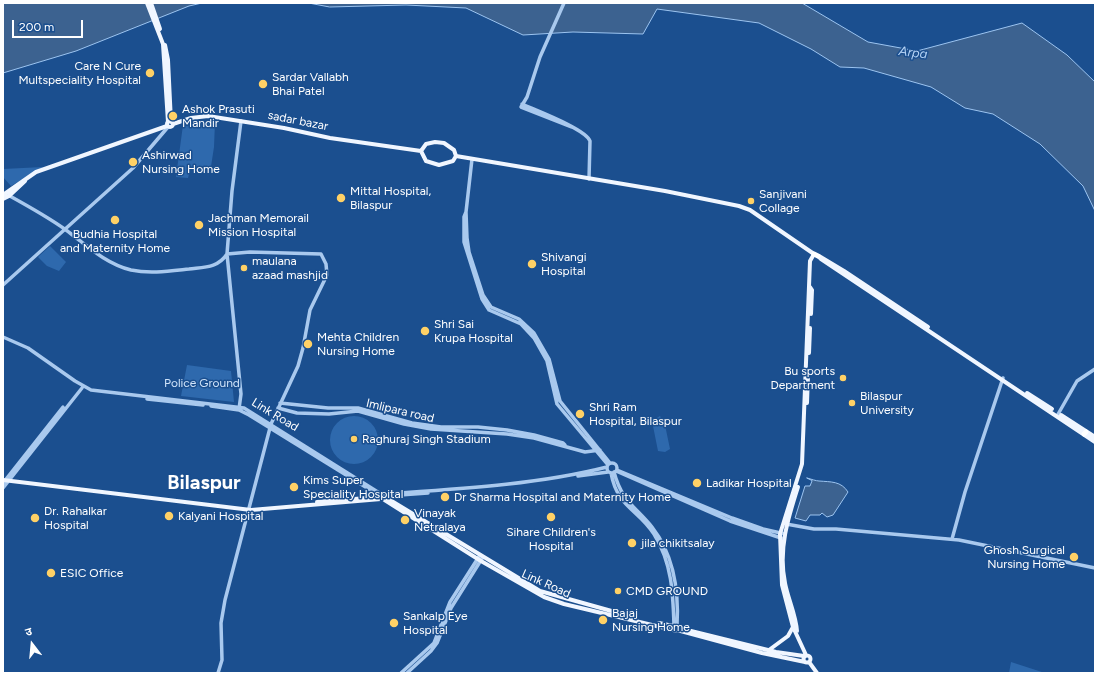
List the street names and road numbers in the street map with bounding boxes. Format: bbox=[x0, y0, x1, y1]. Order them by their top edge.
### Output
street label: sadar bazar bbox=[267, 108, 329, 134]
street label: Link Road bbox=[249, 395, 301, 435]
street label: Imlipara road bbox=[365, 396, 435, 426]
street label: Link Road bbox=[519, 567, 573, 601]

